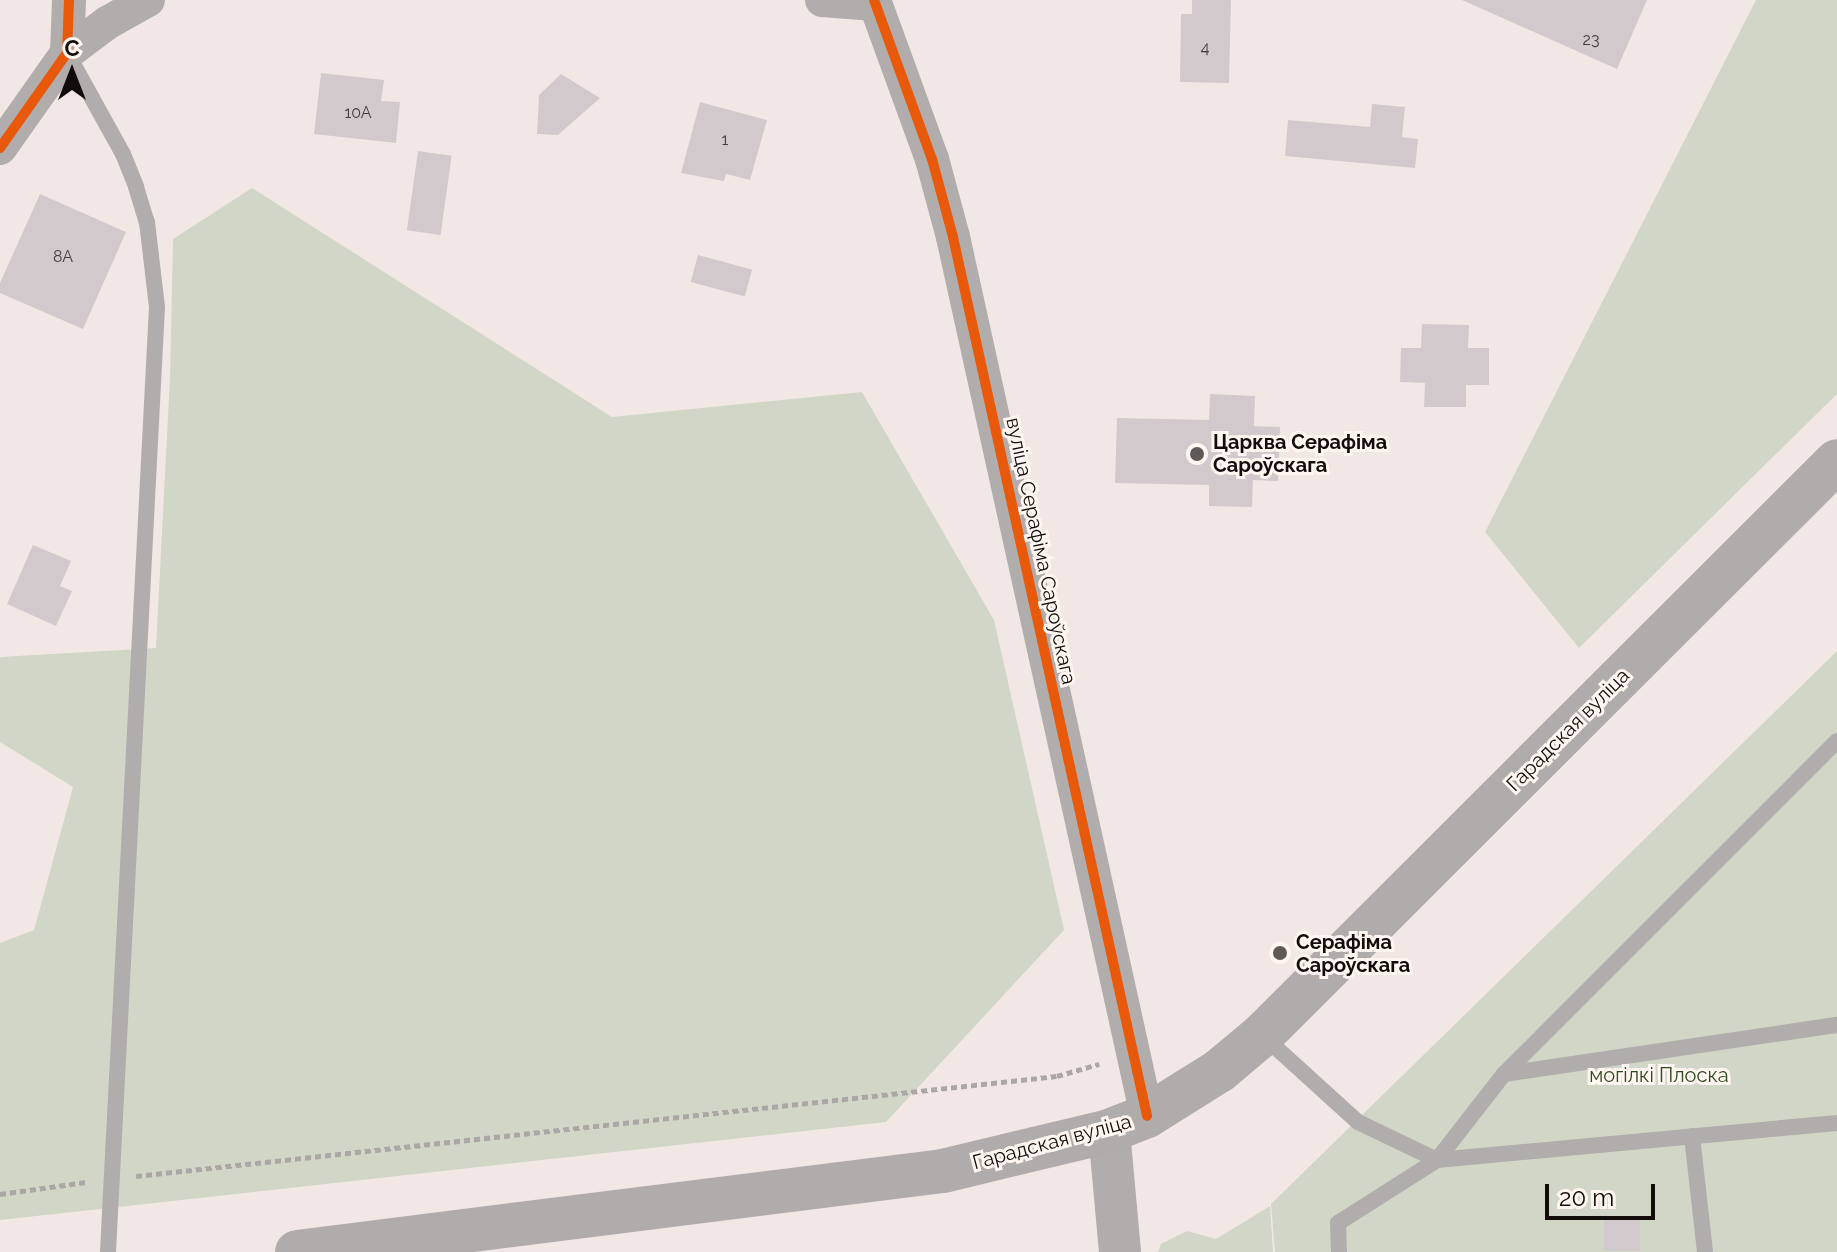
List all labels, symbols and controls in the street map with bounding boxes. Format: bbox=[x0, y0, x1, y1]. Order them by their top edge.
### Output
house number: 23 bbox=[1583, 30, 1599, 50]
north arrow bbox=[32, 32, 112, 112]
text: С bbox=[64, 35, 80, 61]
house number: 4 bbox=[1201, 38, 1209, 58]
house number: 10А bbox=[344, 103, 372, 123]
house number: 1 bbox=[722, 130, 728, 150]
house number: 8А bbox=[53, 247, 73, 267]
street label: вуліца Серафіма Сароўскага bbox=[1001, 415, 1081, 687]
place label: Царква Серафіма Сароўскага bbox=[1213, 430, 1387, 477]
marker: Царква Серафіма Сароўскага bbox=[1188, 445, 1206, 463]
street label: Гарадская вуліца bbox=[1502, 664, 1634, 796]
place label: Серафіма Сароўскага bbox=[1296, 930, 1410, 977]
marker: Серафіма Сароўскага bbox=[1271, 944, 1289, 962]
park label: могілкі Плоска bbox=[1589, 1063, 1729, 1087]
street label: Гарадская вуліца bbox=[970, 1109, 1134, 1175]
scale bar bbox=[1549, 1168, 1659, 1218]
text: 20 m bbox=[1559, 1183, 1614, 1212]

